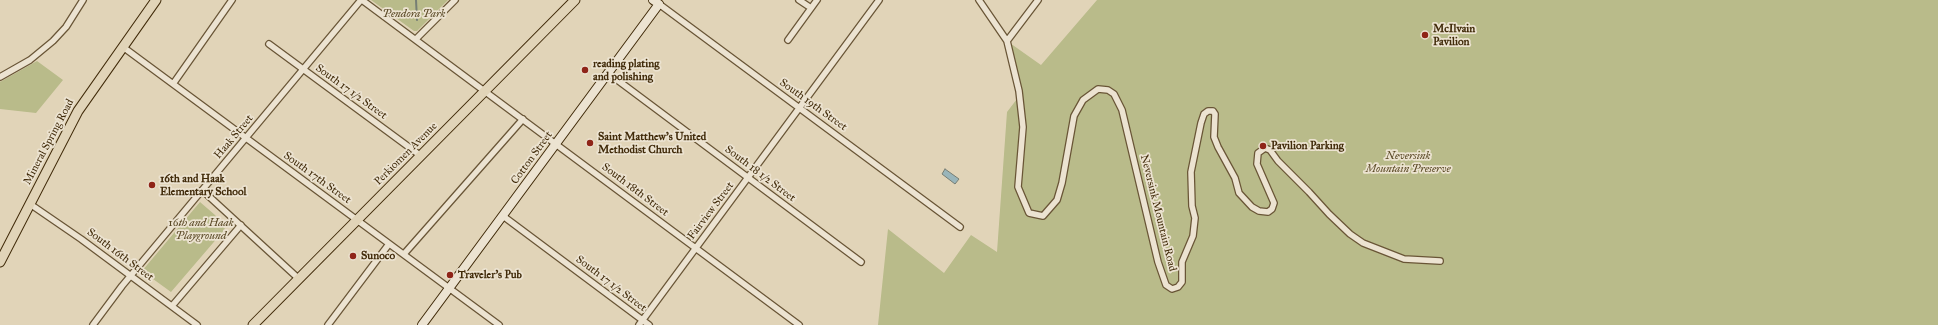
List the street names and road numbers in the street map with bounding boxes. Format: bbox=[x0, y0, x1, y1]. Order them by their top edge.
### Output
street label: South 17 1/2 Street bbox=[313, 62, 389, 122]
street label: South 19th Street bbox=[777, 76, 849, 134]
street label: Mineral Spring Road bbox=[21, 97, 77, 187]
street label: Haak Street bbox=[212, 112, 256, 162]
street label: Perkiomen Avenue bbox=[372, 120, 440, 188]
street label: Cotton Street bbox=[508, 129, 556, 187]
street label: South 18 1/2 Street bbox=[722, 143, 798, 205]
street label: South 17th Street bbox=[281, 149, 353, 207]
street label: Neversink Mountain Road bbox=[1137, 153, 1179, 273]
street label: South 18th Street bbox=[599, 161, 671, 219]
street label: Fairview Street bbox=[685, 180, 737, 242]
street label: South 16th Street bbox=[84, 226, 156, 284]
street label: South 17 1/2 Street bbox=[573, 253, 649, 315]

